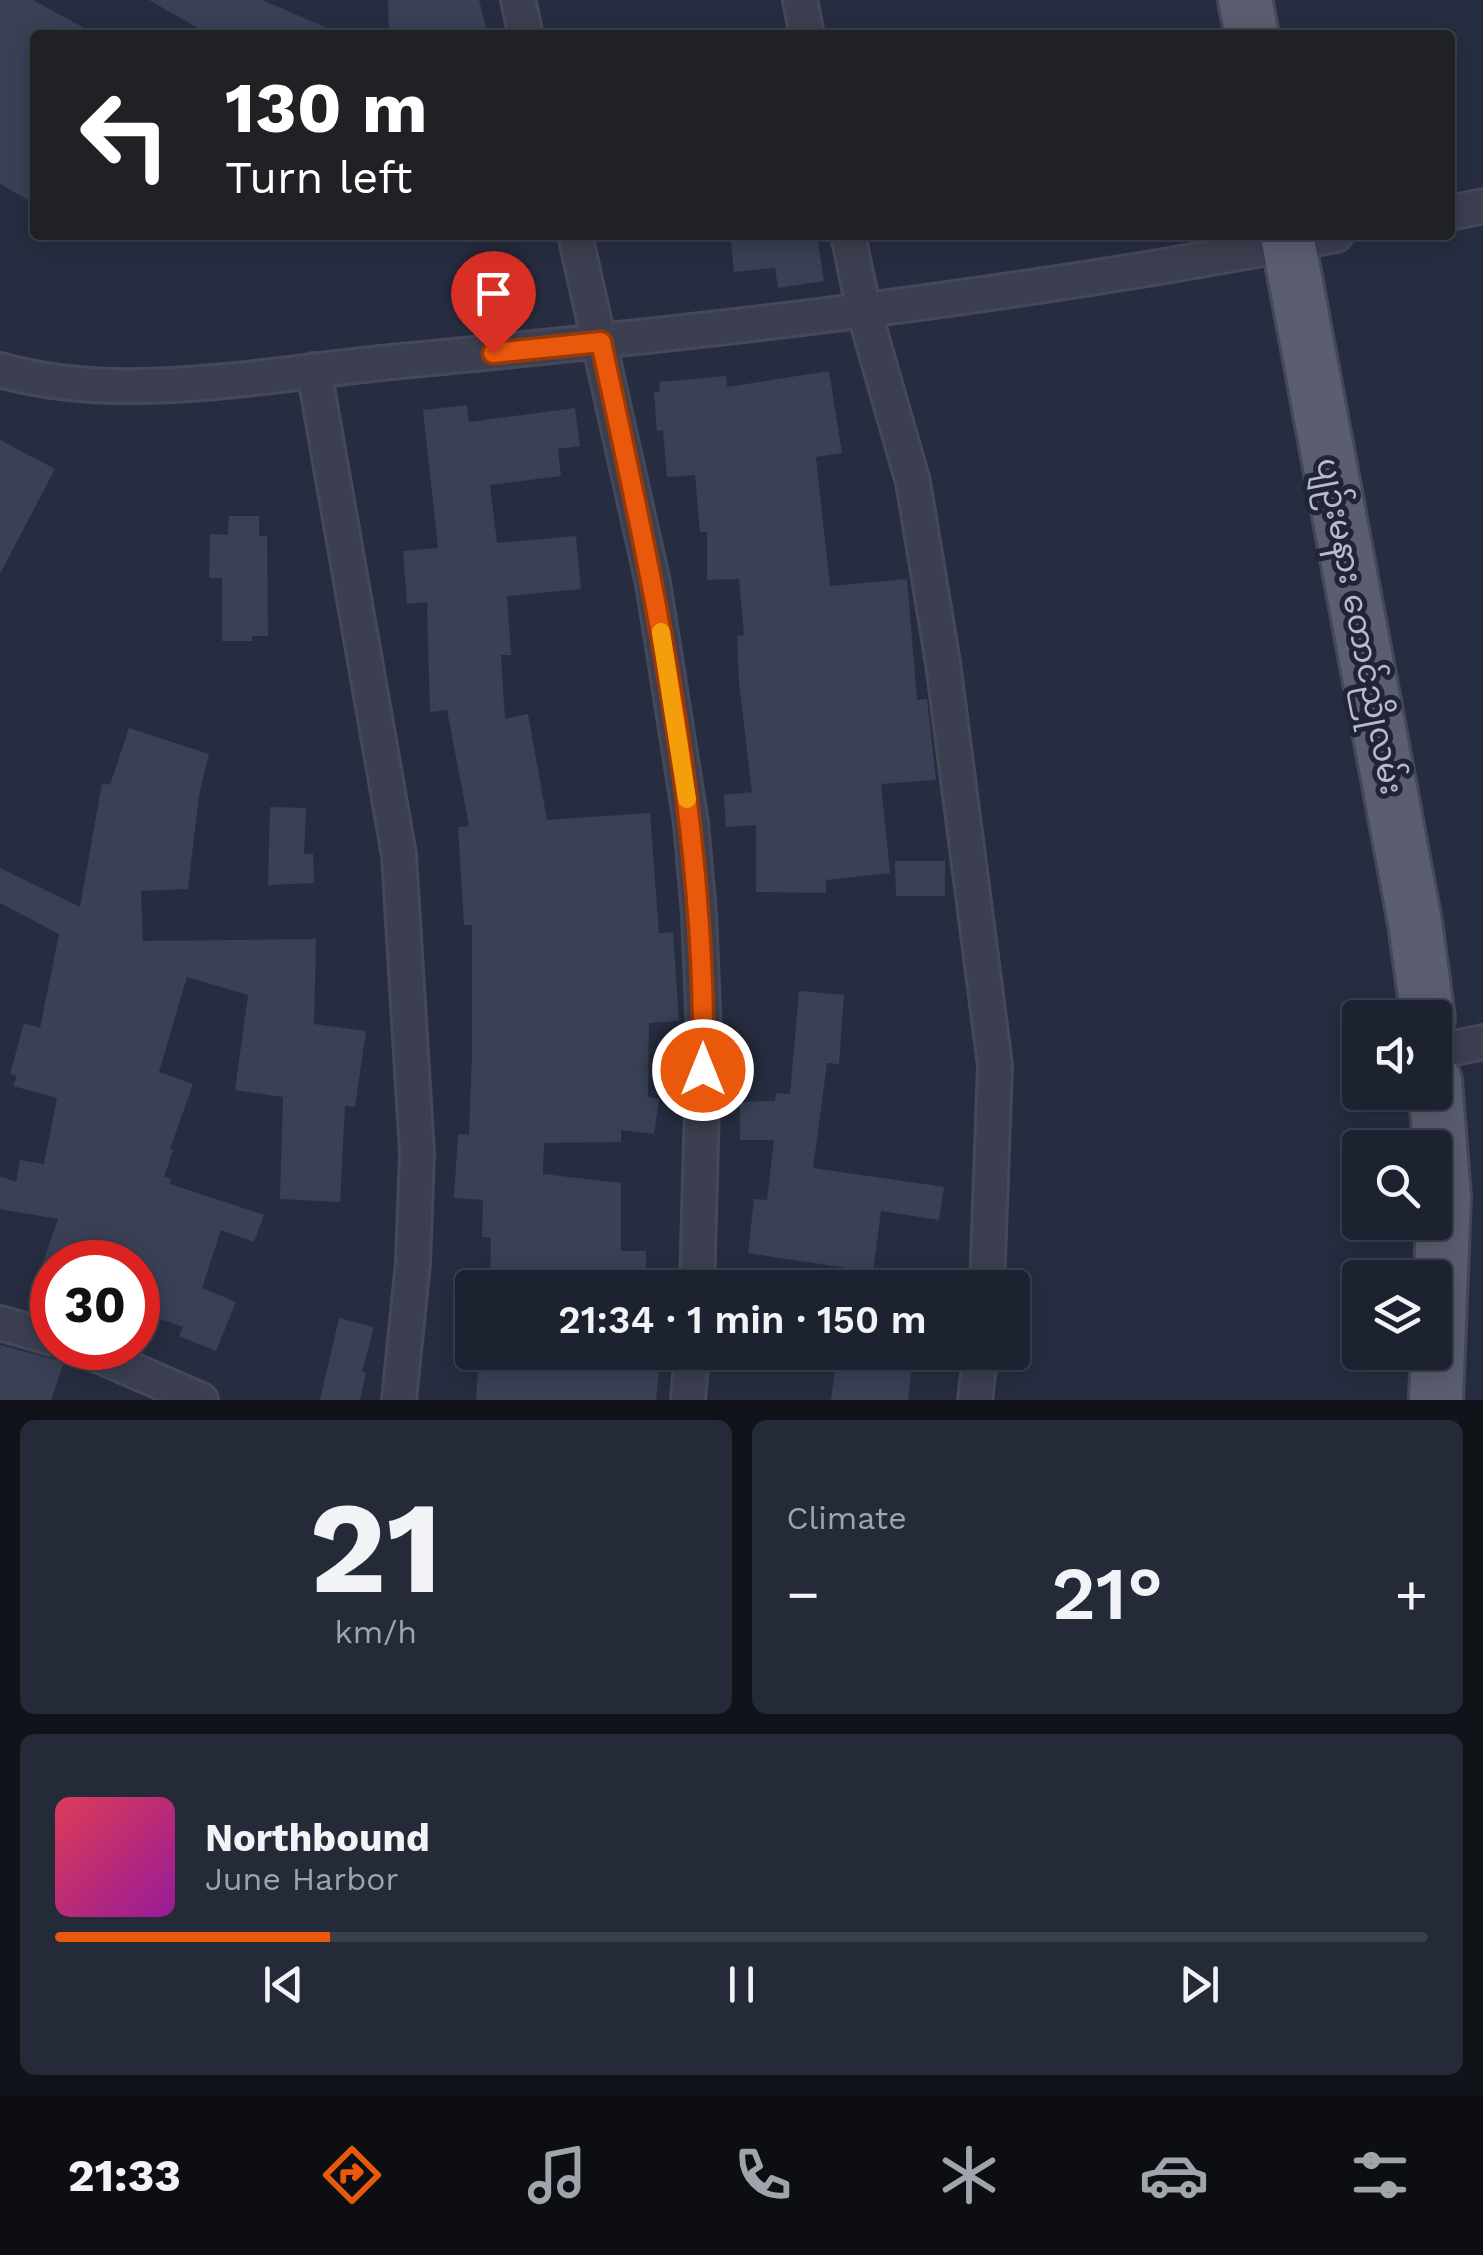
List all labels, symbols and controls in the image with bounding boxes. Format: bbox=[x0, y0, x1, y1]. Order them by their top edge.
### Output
text: 130 m bbox=[225, 67, 428, 149]
icon: left bbox=[60, 70, 190, 200]
text: Turn left bbox=[225, 151, 412, 204]
pin bbox=[451, 251, 536, 354]
icon: arrive bbox=[466, 266, 521, 321]
street label: ပျဉ်းမနား တောင်ညိုလမ်း bbox=[1302, 454, 1415, 799]
map controls bbox=[1342, 1000, 1452, 1370]
button: sound bbox=[1342, 1000, 1452, 1110]
position arrow bbox=[651, 1018, 755, 1122]
button: search bbox=[1342, 1130, 1452, 1240]
speed limit sign: 30 bbox=[30, 1240, 160, 1370]
button: layers bbox=[1342, 1260, 1452, 1370]
text: 21:34 · 1 min · 150 m bbox=[558, 1298, 927, 1342]
text: 21 bbox=[309, 1471, 443, 1624]
text: Climate bbox=[787, 1499, 907, 1537]
text: 21° bbox=[1051, 1549, 1163, 1637]
text: − bbox=[787, 1562, 820, 1626]
text: + bbox=[1395, 1562, 1428, 1626]
text: km/h bbox=[335, 1613, 417, 1651]
text: Northbound bbox=[205, 1816, 430, 1860]
text: June Harbor bbox=[205, 1860, 399, 1898]
icon: previous bbox=[256, 1957, 311, 2012]
icon: pause bbox=[714, 1957, 769, 2012]
icon: next bbox=[1172, 1957, 1227, 2012]
icon: directions bbox=[317, 2140, 387, 2210]
icon: music bbox=[522, 2140, 592, 2210]
icon: phone bbox=[728, 2140, 798, 2210]
icon: climate bbox=[934, 2140, 1004, 2210]
icon: car bbox=[1139, 2140, 1209, 2210]
icon: filters bbox=[1345, 2140, 1415, 2210]
text: 21:33 bbox=[68, 2149, 181, 2202]

